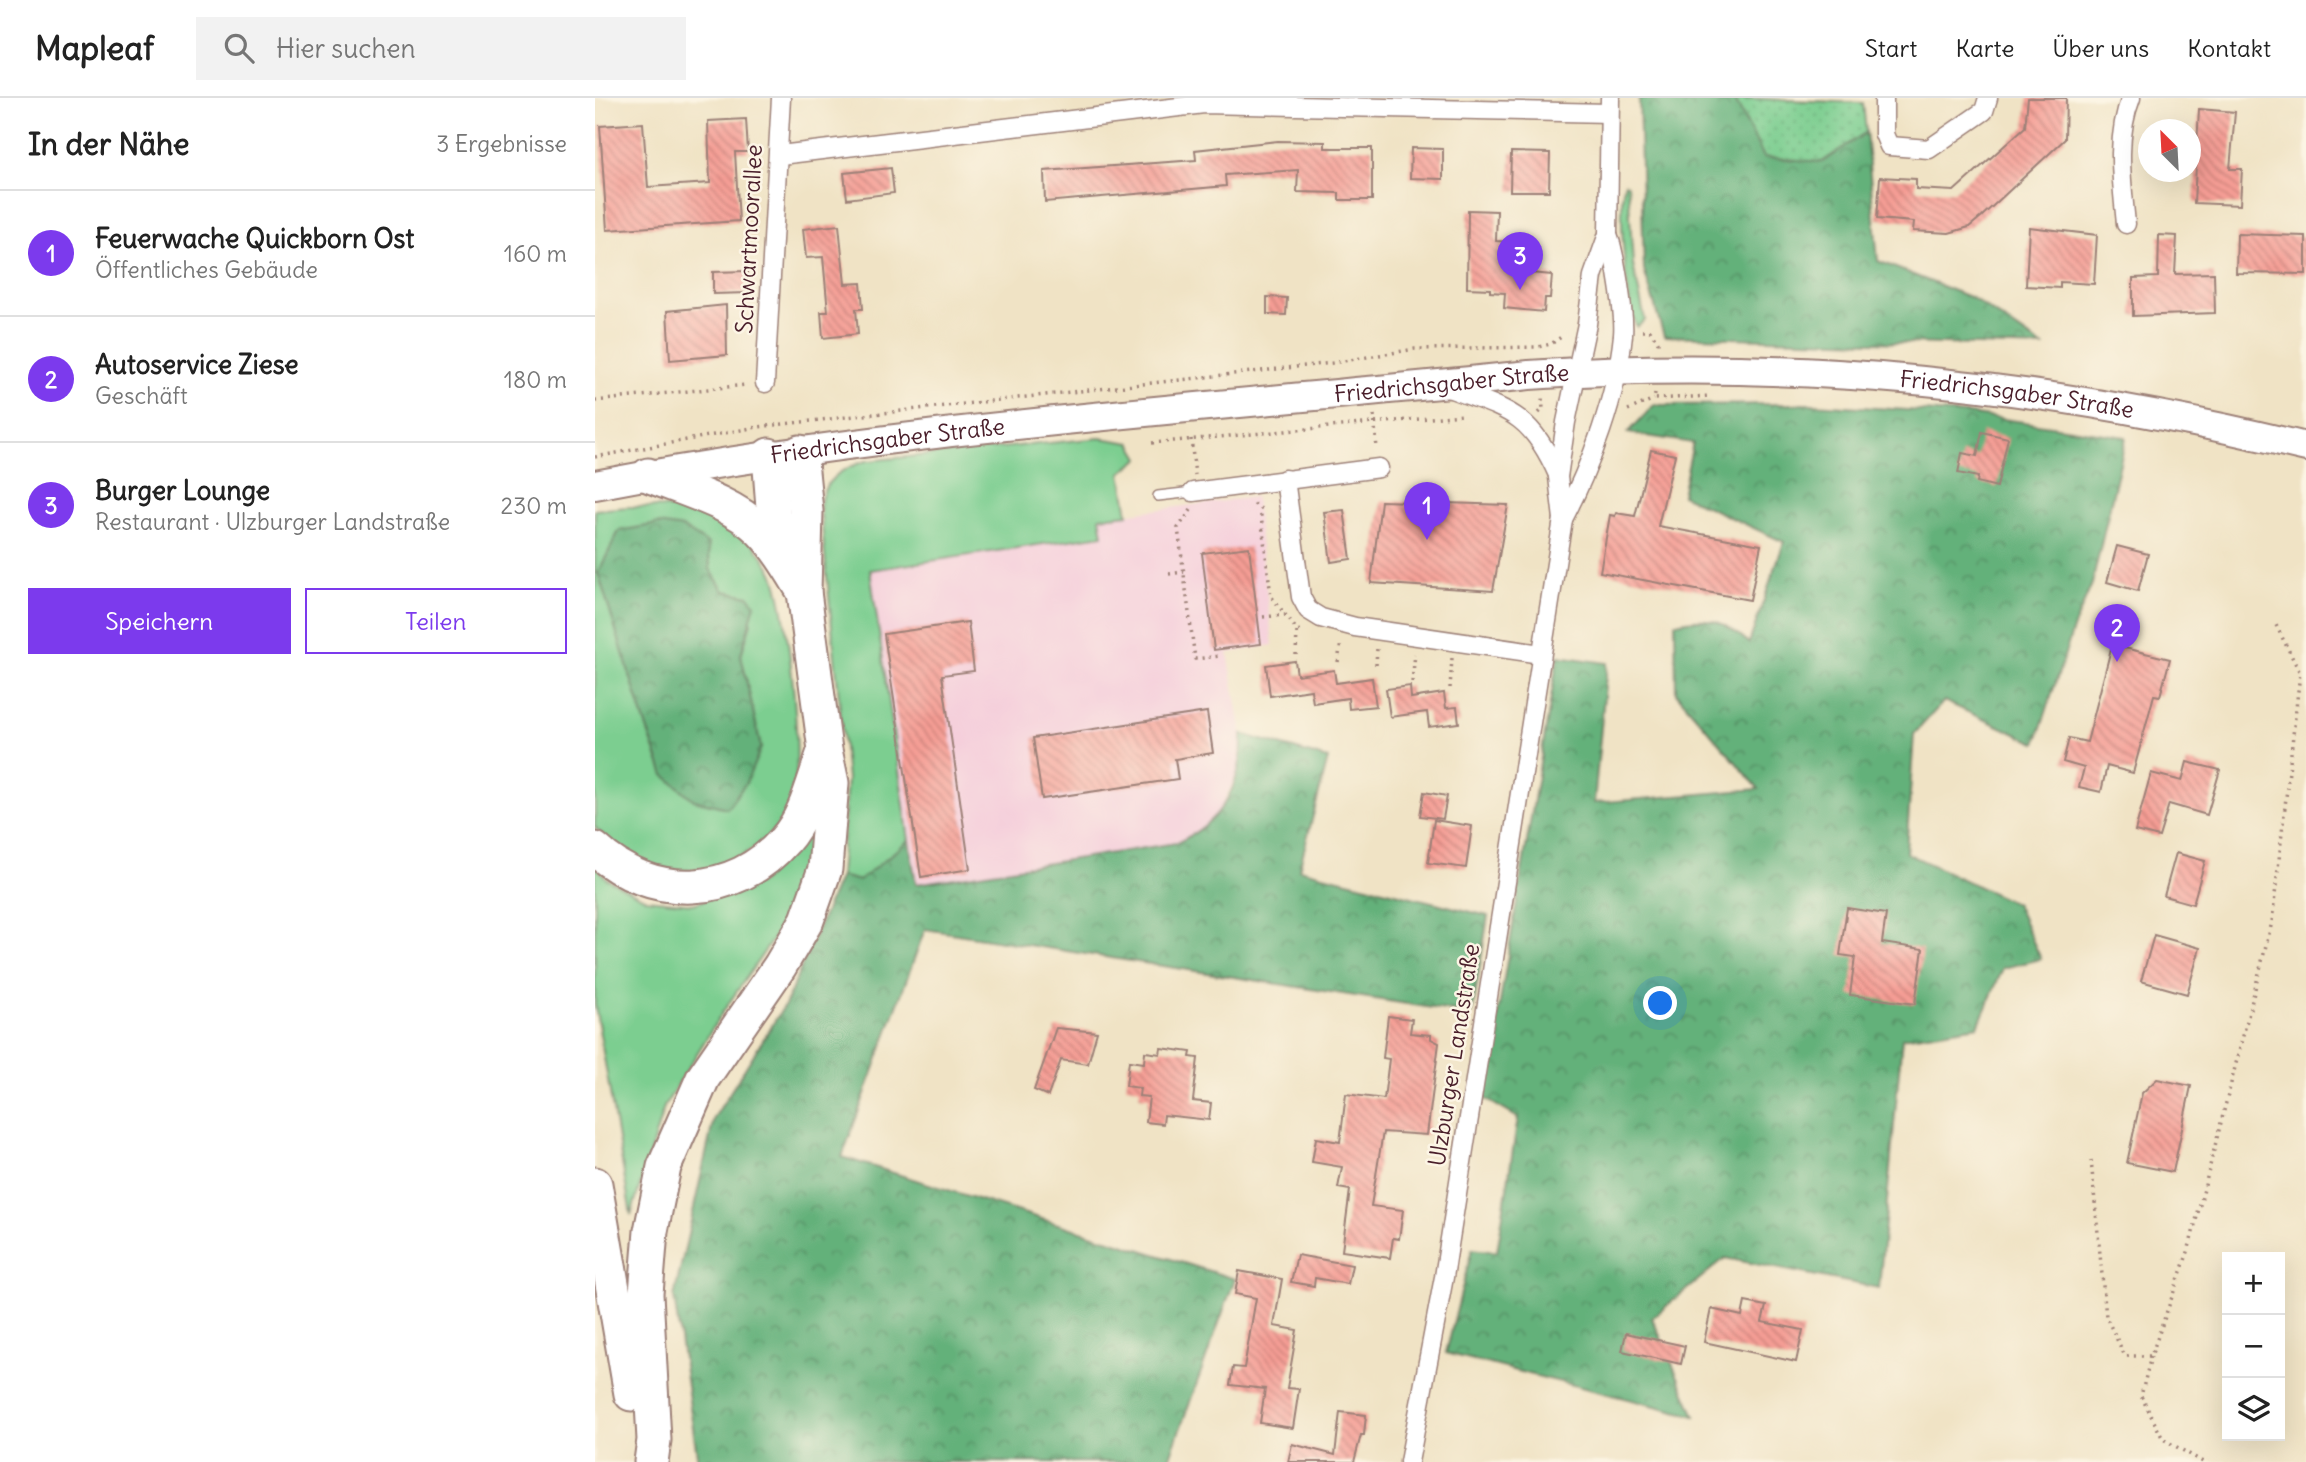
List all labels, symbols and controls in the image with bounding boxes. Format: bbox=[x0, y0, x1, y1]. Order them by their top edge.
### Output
search box bbox=[196, 17, 686, 80]
text: Mapleaf bbox=[35, 27, 154, 69]
icon: search bbox=[220, 29, 258, 67]
text: Hier suchen bbox=[276, 32, 416, 65]
text: Start bbox=[1865, 33, 1917, 63]
text: Karte bbox=[1955, 33, 2014, 63]
text: Über uns bbox=[2052, 33, 2149, 63]
text: Kontakt bbox=[2187, 33, 2271, 63]
north arrow bbox=[2138, 119, 2201, 182]
text: In der Nähe bbox=[28, 125, 190, 163]
text: 3 Ergebnisse bbox=[436, 129, 567, 158]
street label: Schwartmoorallee bbox=[729, 144, 768, 334]
text: Feuerwache Quickborn Ost bbox=[95, 222, 414, 255]
pin: 3 bbox=[1497, 232, 1543, 290]
text: 1 bbox=[46, 239, 56, 268]
text: 160 m bbox=[504, 239, 567, 268]
text: Öffentliches Gebäude bbox=[95, 255, 318, 284]
text: Autoservice Ziese bbox=[95, 348, 299, 381]
street label: Friedrichsgaber Straße bbox=[1333, 358, 1570, 408]
street label: Friedrichsgaber Straße bbox=[1899, 364, 2136, 424]
text: 2 bbox=[45, 365, 57, 394]
text: 180 m bbox=[504, 365, 567, 394]
text: Geschäft bbox=[95, 381, 188, 410]
street label: Friedrichsgaber Straße bbox=[768, 411, 1006, 469]
text: Burger Lounge bbox=[95, 474, 270, 507]
pin: 1 bbox=[1404, 482, 1450, 540]
text: 3 bbox=[44, 491, 58, 520]
text: 230 m bbox=[501, 491, 567, 520]
text: Restaurant · Ulzburger Landstraße bbox=[95, 507, 450, 536]
button: Speichern bbox=[28, 588, 291, 654]
button: Teilen bbox=[305, 588, 567, 654]
pin: 2 bbox=[2094, 604, 2140, 662]
street label: Ulzburger Landstraße bbox=[1422, 942, 1485, 1168]
your location bbox=[1643, 986, 1677, 1020]
map controls bbox=[2222, 1252, 2285, 1441]
button: + bbox=[2222, 1252, 2285, 1315]
button: − bbox=[2222, 1315, 2285, 1378]
button: layers bbox=[2222, 1378, 2285, 1441]

